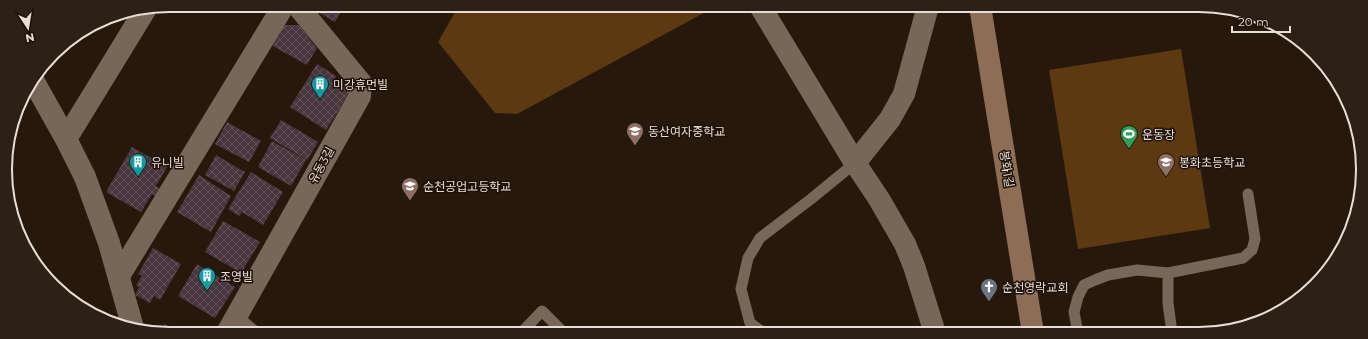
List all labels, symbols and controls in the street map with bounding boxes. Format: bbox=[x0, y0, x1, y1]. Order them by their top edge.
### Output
north arrow bbox=[8, 8, 48, 48]
scale bar bbox=[1232, 8, 1290, 34]
text: 20 m bbox=[1238, 14, 1269, 29]
text: N bbox=[24, 30, 36, 46]
building icon: 미강휴먼빌 bbox=[310, 74, 330, 99]
place label: 미강휴먼빌 bbox=[333, 77, 388, 92]
school or university icon: 동산여자중학교 bbox=[625, 121, 645, 146]
place label: 동산여자중학교 bbox=[648, 124, 725, 139]
sports icon: 운동장 bbox=[1119, 124, 1139, 149]
place label: 운동장 bbox=[1142, 127, 1175, 142]
street label: 유동3길 bbox=[305, 144, 337, 186]
street label: 봉화1길 bbox=[997, 149, 1017, 189]
building icon: 유니빌 bbox=[128, 152, 148, 177]
school or university icon: 봉화초등학교 bbox=[1156, 152, 1176, 177]
place label: 유니빌 bbox=[151, 155, 184, 170]
place label: 봉화초등학교 bbox=[1179, 155, 1245, 170]
school or university icon: 순천공업고등학교 bbox=[400, 176, 420, 201]
place label: 순천공업고등학교 bbox=[423, 179, 511, 194]
building icon: 조영빌 bbox=[197, 266, 217, 291]
place label: 조영빌 bbox=[220, 269, 253, 284]
church icon: 순천영락교회 bbox=[979, 277, 999, 302]
place label: 순천영락교회 bbox=[1002, 280, 1068, 295]

